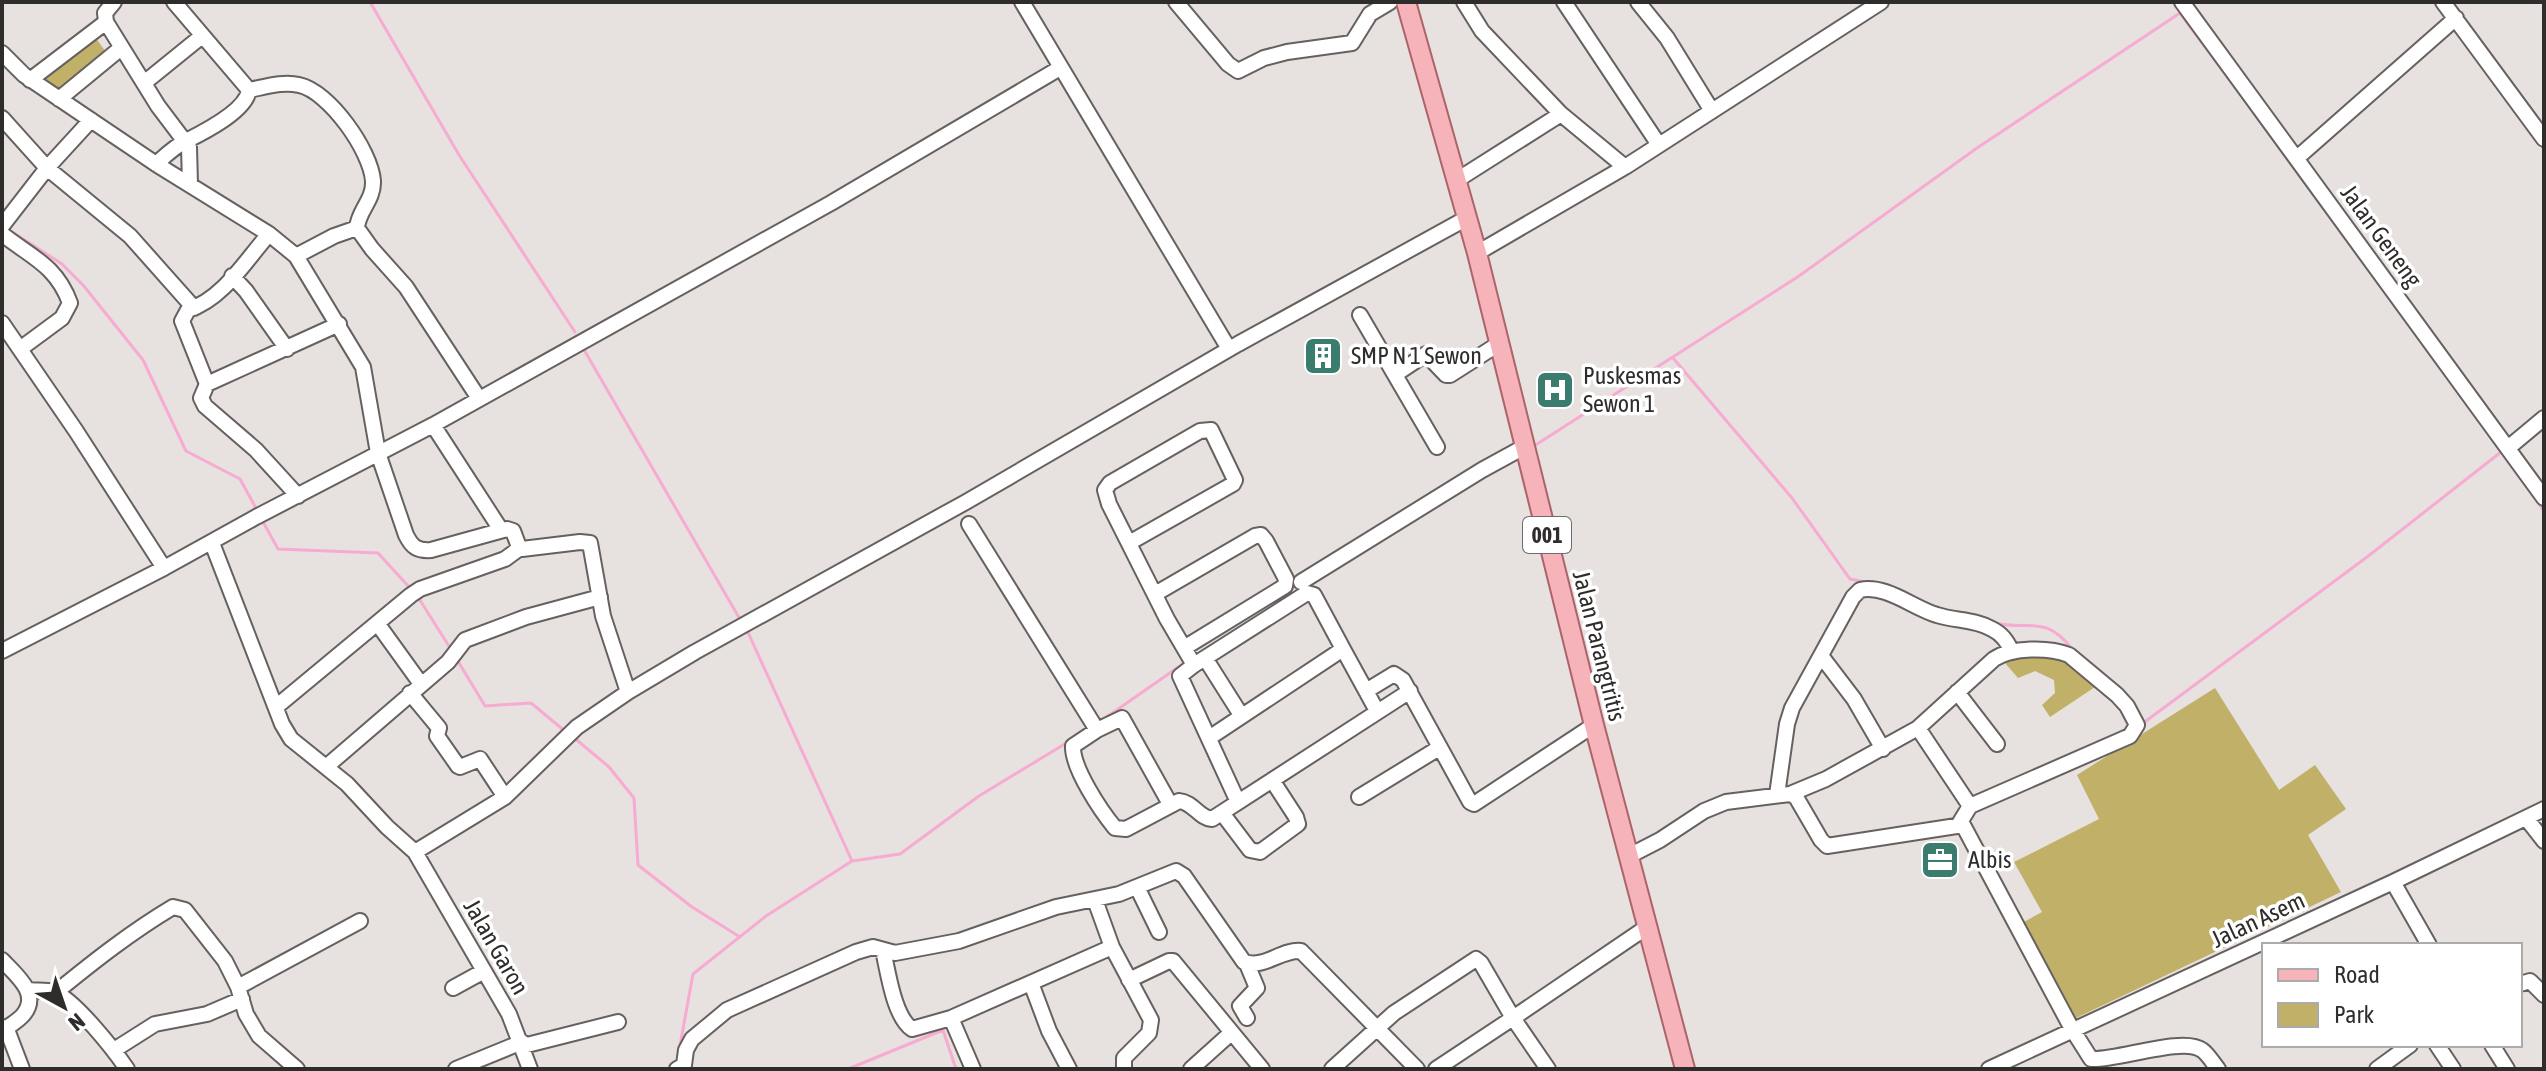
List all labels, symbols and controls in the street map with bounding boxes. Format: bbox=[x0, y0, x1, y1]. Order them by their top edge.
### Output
street label: Jalan Geneng bbox=[2335, 179, 2428, 292]
building icon: SMP N 1 Sewon bbox=[1302, 335, 1344, 377]
place label: SMP N 1 Sewon bbox=[1351, 342, 1482, 369]
place label: Puskesmas Sewon 1 bbox=[1583, 362, 1681, 417]
hospital icon: Puskesmas Sewon 1 bbox=[1534, 369, 1576, 411]
road number: 001 bbox=[1523, 517, 1571, 553]
street label: Jalan Parangtritis bbox=[1568, 568, 1631, 724]
office icon: Albis bbox=[1919, 839, 1961, 881]
place label: Albis bbox=[1968, 846, 2012, 873]
street label: Jalan Asem bbox=[2207, 886, 2309, 953]
street label: Jalan Garon bbox=[458, 894, 534, 999]
legend bbox=[2262, 943, 2522, 1047]
text: Road bbox=[2334, 961, 2380, 988]
north arrow bbox=[24, 967, 104, 1047]
text: Park bbox=[2334, 1001, 2375, 1028]
text: N bbox=[64, 1008, 90, 1036]

